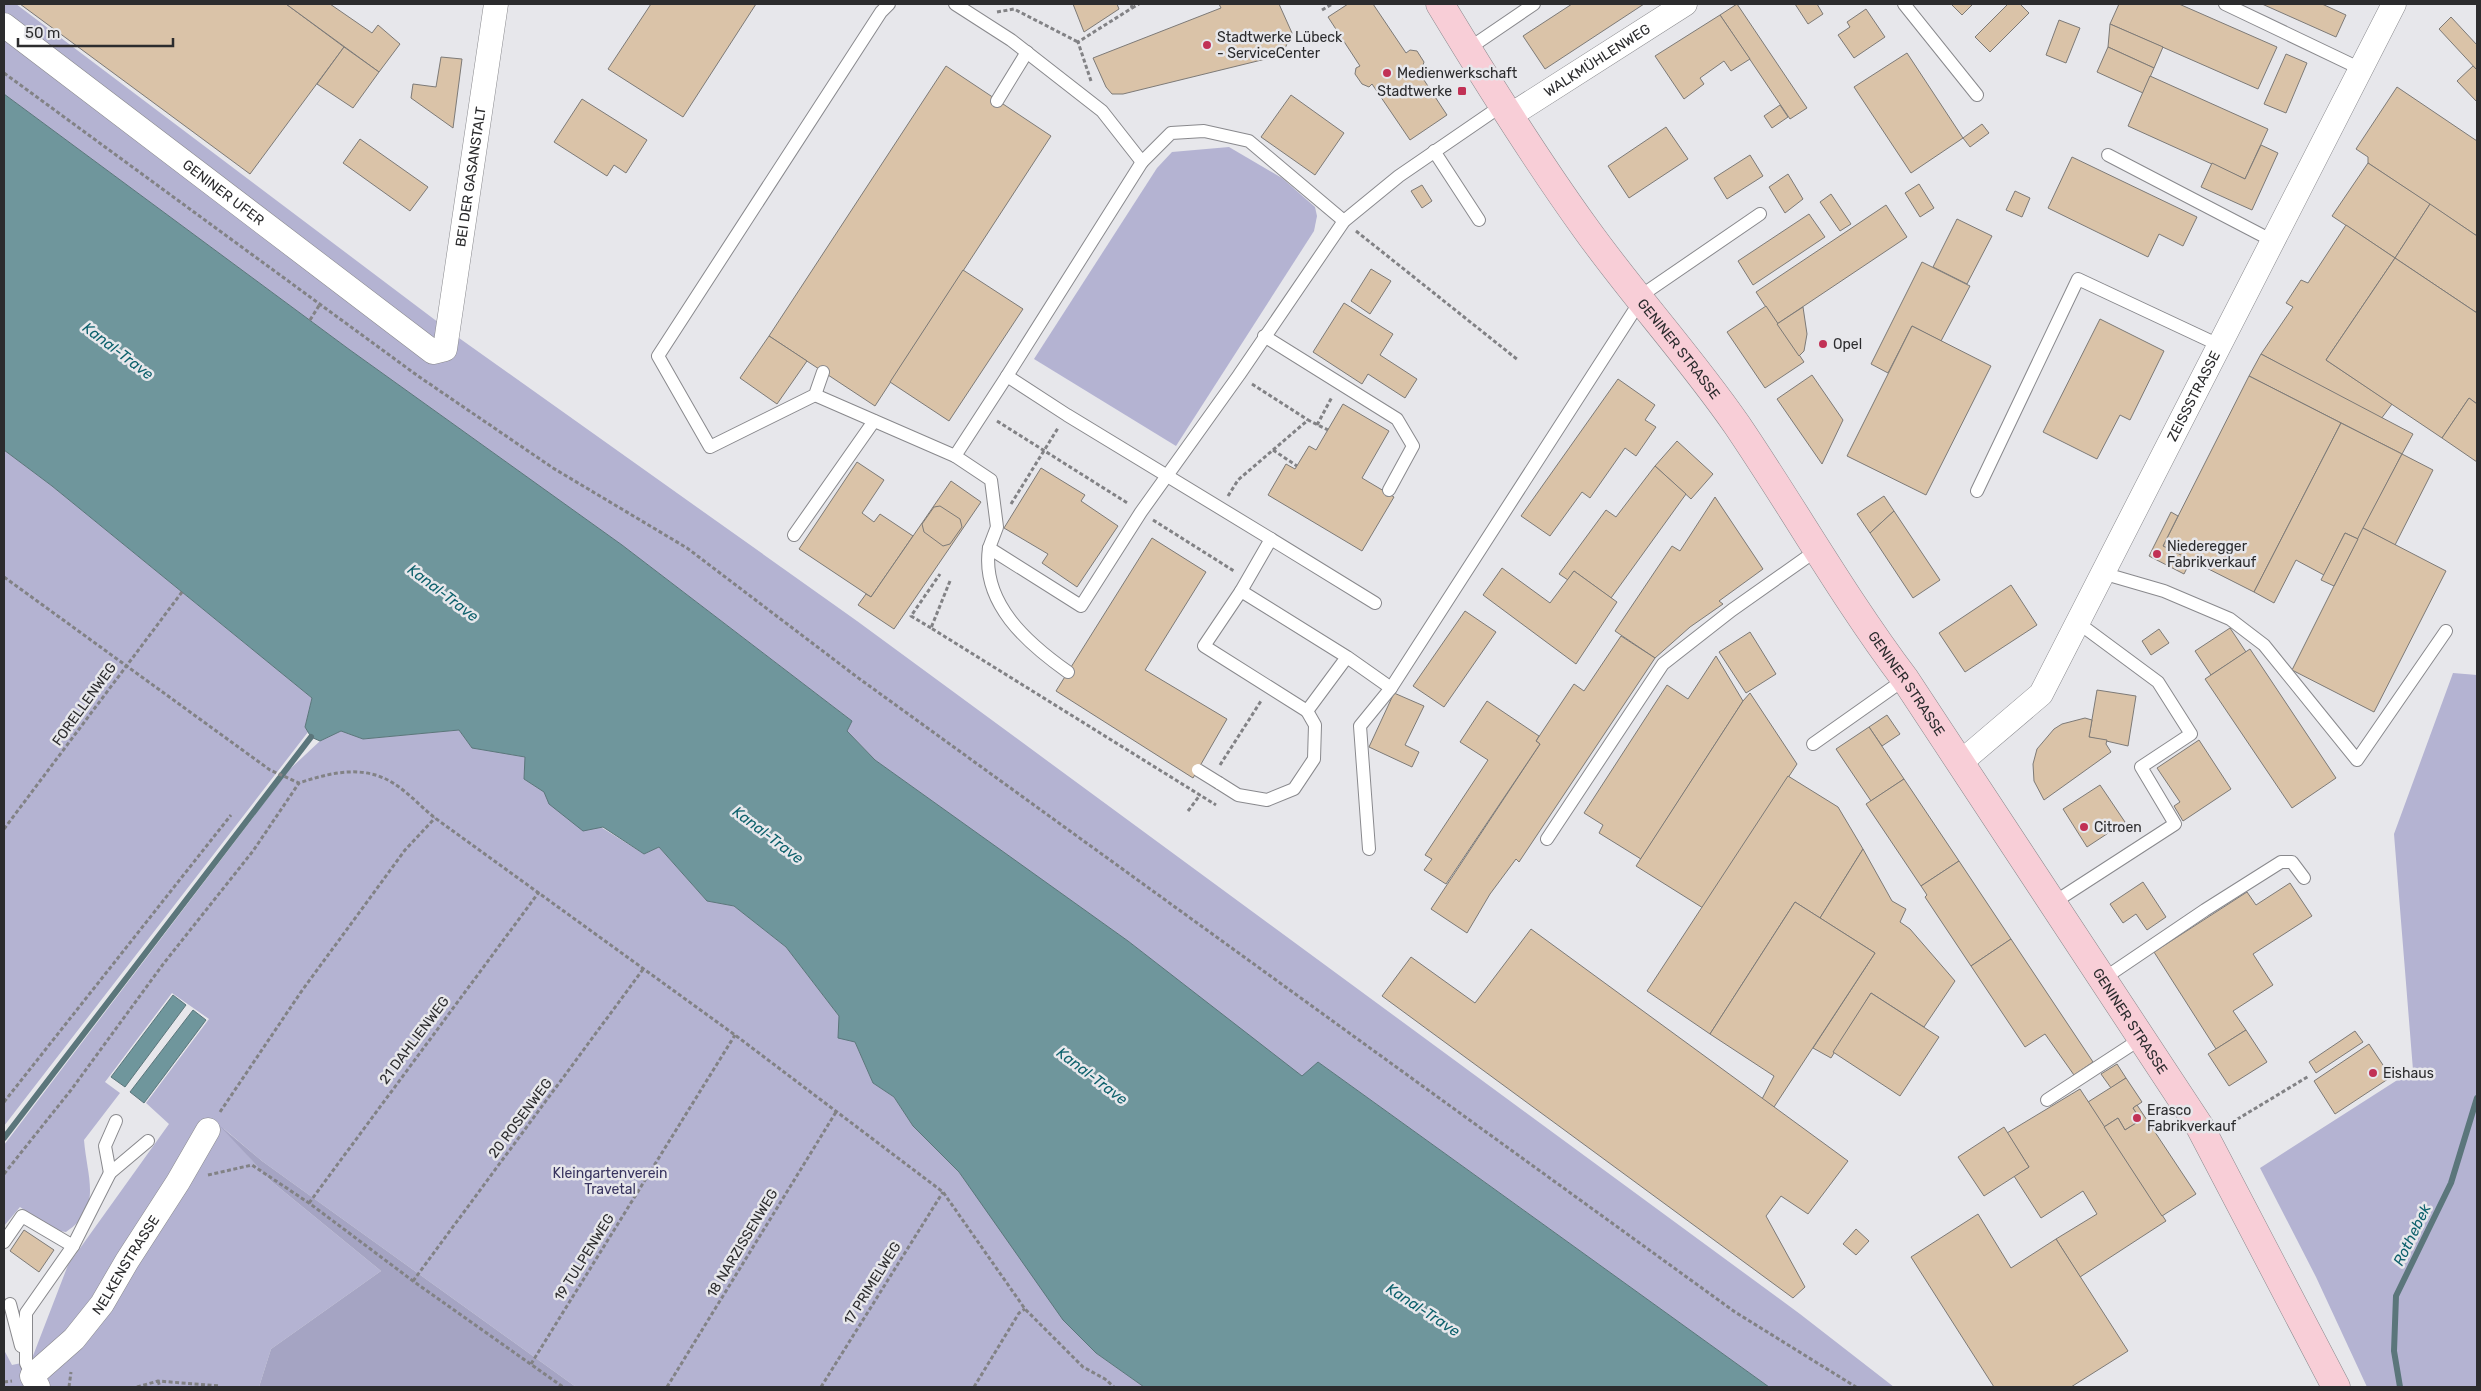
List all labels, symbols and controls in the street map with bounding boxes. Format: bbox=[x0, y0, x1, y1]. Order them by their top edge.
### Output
scale bar bbox=[18, 15, 172, 47]
street label: WALKMÜHLENWEG bbox=[1541, 20, 1654, 101]
text: 50 m bbox=[25, 24, 60, 42]
place label: Stadtwerke Lübeck - ServiceCenter bbox=[1217, 29, 1343, 62]
marker: Stadtwerke Lübeck - ServiceCenter bbox=[1201, 39, 1213, 51]
place label: Medienwerkschaft bbox=[1397, 65, 1518, 82]
marker: Medienwerkschaft bbox=[1381, 67, 1393, 79]
place label: Stadtwerke bbox=[1377, 83, 1452, 100]
marker: Stadtwerke bbox=[1456, 85, 1468, 97]
street label: BEI DER GASANSTALT bbox=[452, 105, 490, 248]
street label: GENINER UFER bbox=[179, 156, 267, 229]
street label: GENINER STRASSE bbox=[1634, 295, 1724, 403]
water label: Kanal-Trave bbox=[79, 319, 157, 384]
place label: Opel bbox=[1833, 336, 1862, 353]
marker: Opel bbox=[1817, 338, 1829, 350]
street label: ZEISSSTRASSE bbox=[2164, 348, 2224, 444]
place label: Niederegger Fabrikverkauf bbox=[2167, 538, 2257, 571]
marker: Niederegger Fabrikverkauf bbox=[2151, 548, 2163, 560]
water label: Kanal-Trave bbox=[404, 561, 482, 626]
street label: GENINER STRASSE bbox=[1864, 628, 1948, 739]
street label: FORELLENWEG bbox=[49, 660, 120, 749]
water label: Kanal-Trave bbox=[729, 803, 807, 868]
place label: Citroen bbox=[2094, 819, 2142, 836]
marker: Citroen bbox=[2078, 821, 2090, 833]
street label: GENINER STRASSE bbox=[2089, 965, 2171, 1078]
street label: 21 DAHLIENWEG bbox=[376, 993, 453, 1088]
water label: Kanal-Trave bbox=[1053, 1044, 1131, 1109]
place label: Eishaus bbox=[2383, 1065, 2434, 1082]
marker: Eishaus bbox=[2367, 1067, 2379, 1079]
street label: 20 ROSENWEG bbox=[485, 1075, 556, 1161]
place label: Erasco Fabrikverkauf bbox=[2147, 1102, 2237, 1135]
marker: Erasco Fabrikverkauf bbox=[2131, 1112, 2143, 1124]
park label: Kleingartenverein Travetal bbox=[553, 1165, 667, 1198]
street label: 18 NARZISSENWEG bbox=[703, 1186, 782, 1301]
water label: Rothebek bbox=[2389, 1201, 2435, 1269]
street label: 19 TULPENWEG bbox=[551, 1211, 618, 1304]
street label: NELKENSTRASSE bbox=[89, 1212, 163, 1318]
street label: 17 PRIMELWEG bbox=[840, 1239, 905, 1328]
water label: Kanal-Trave bbox=[1383, 1280, 1464, 1341]

